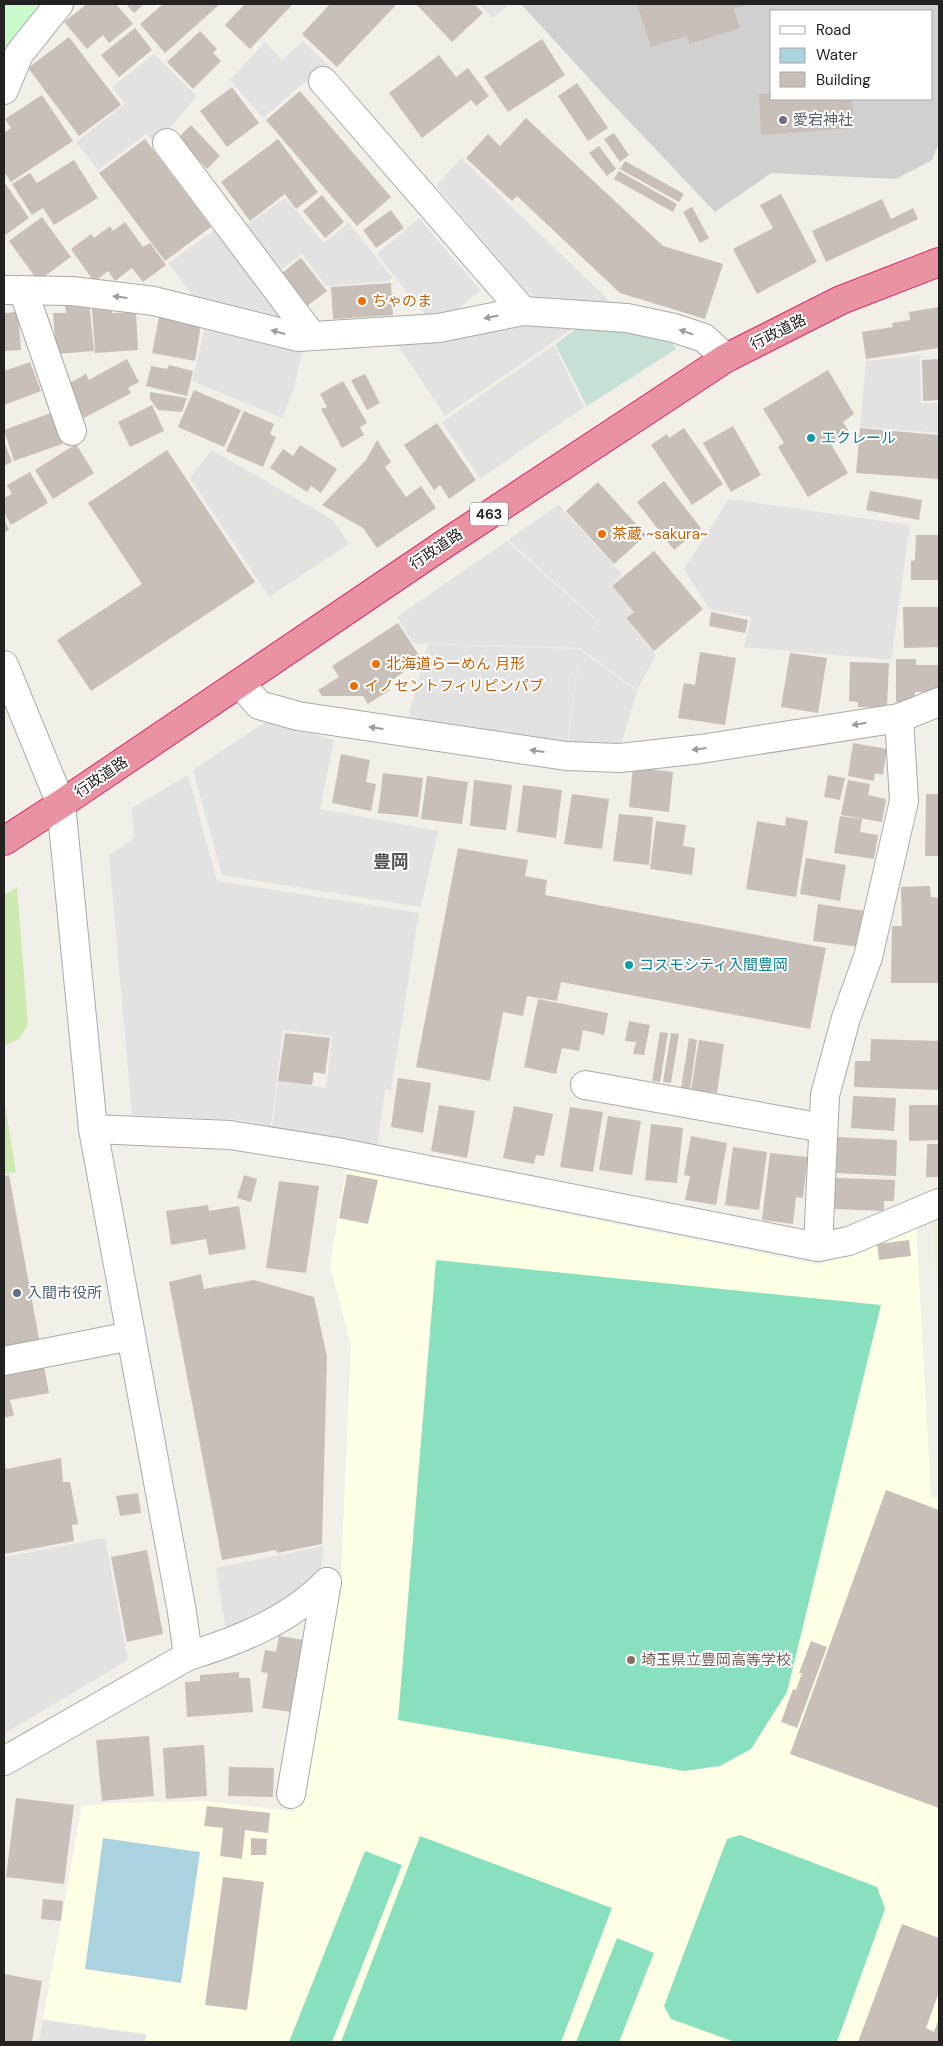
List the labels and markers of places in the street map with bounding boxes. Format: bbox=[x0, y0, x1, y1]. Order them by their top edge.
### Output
place label: 愛宕神社 bbox=[793, 110, 853, 130]
marker: 愛宕神社 bbox=[777, 114, 789, 126]
place label: ちゃのま bbox=[372, 291, 432, 311]
marker: ちゃのま bbox=[356, 295, 368, 307]
place label: エクレール bbox=[821, 428, 896, 448]
marker: エクレール bbox=[805, 432, 817, 444]
place label: 茶蔵 ~sakura~ bbox=[612, 524, 708, 544]
marker: 茶蔵 ~sakura~ bbox=[596, 528, 608, 540]
place label: 北海道らーめん 月形 bbox=[386, 654, 525, 674]
marker: 北海道らーめん 月形 bbox=[370, 658, 382, 670]
place label: イノセントフィリピンパブ bbox=[364, 676, 544, 696]
marker: イノセントフィリピンパブ bbox=[348, 680, 360, 692]
place label: コスモシティ入間豊岡 bbox=[639, 955, 788, 975]
marker: コスモシティ入間豊岡 bbox=[623, 959, 635, 971]
place label: 入間市役所 bbox=[27, 1283, 102, 1303]
marker: 入間市役所 bbox=[11, 1287, 23, 1299]
place label: 埼玉県立豊岡高等学校 bbox=[641, 1650, 791, 1670]
marker: 埼玉県立豊岡高等学校 bbox=[625, 1654, 637, 1666]

